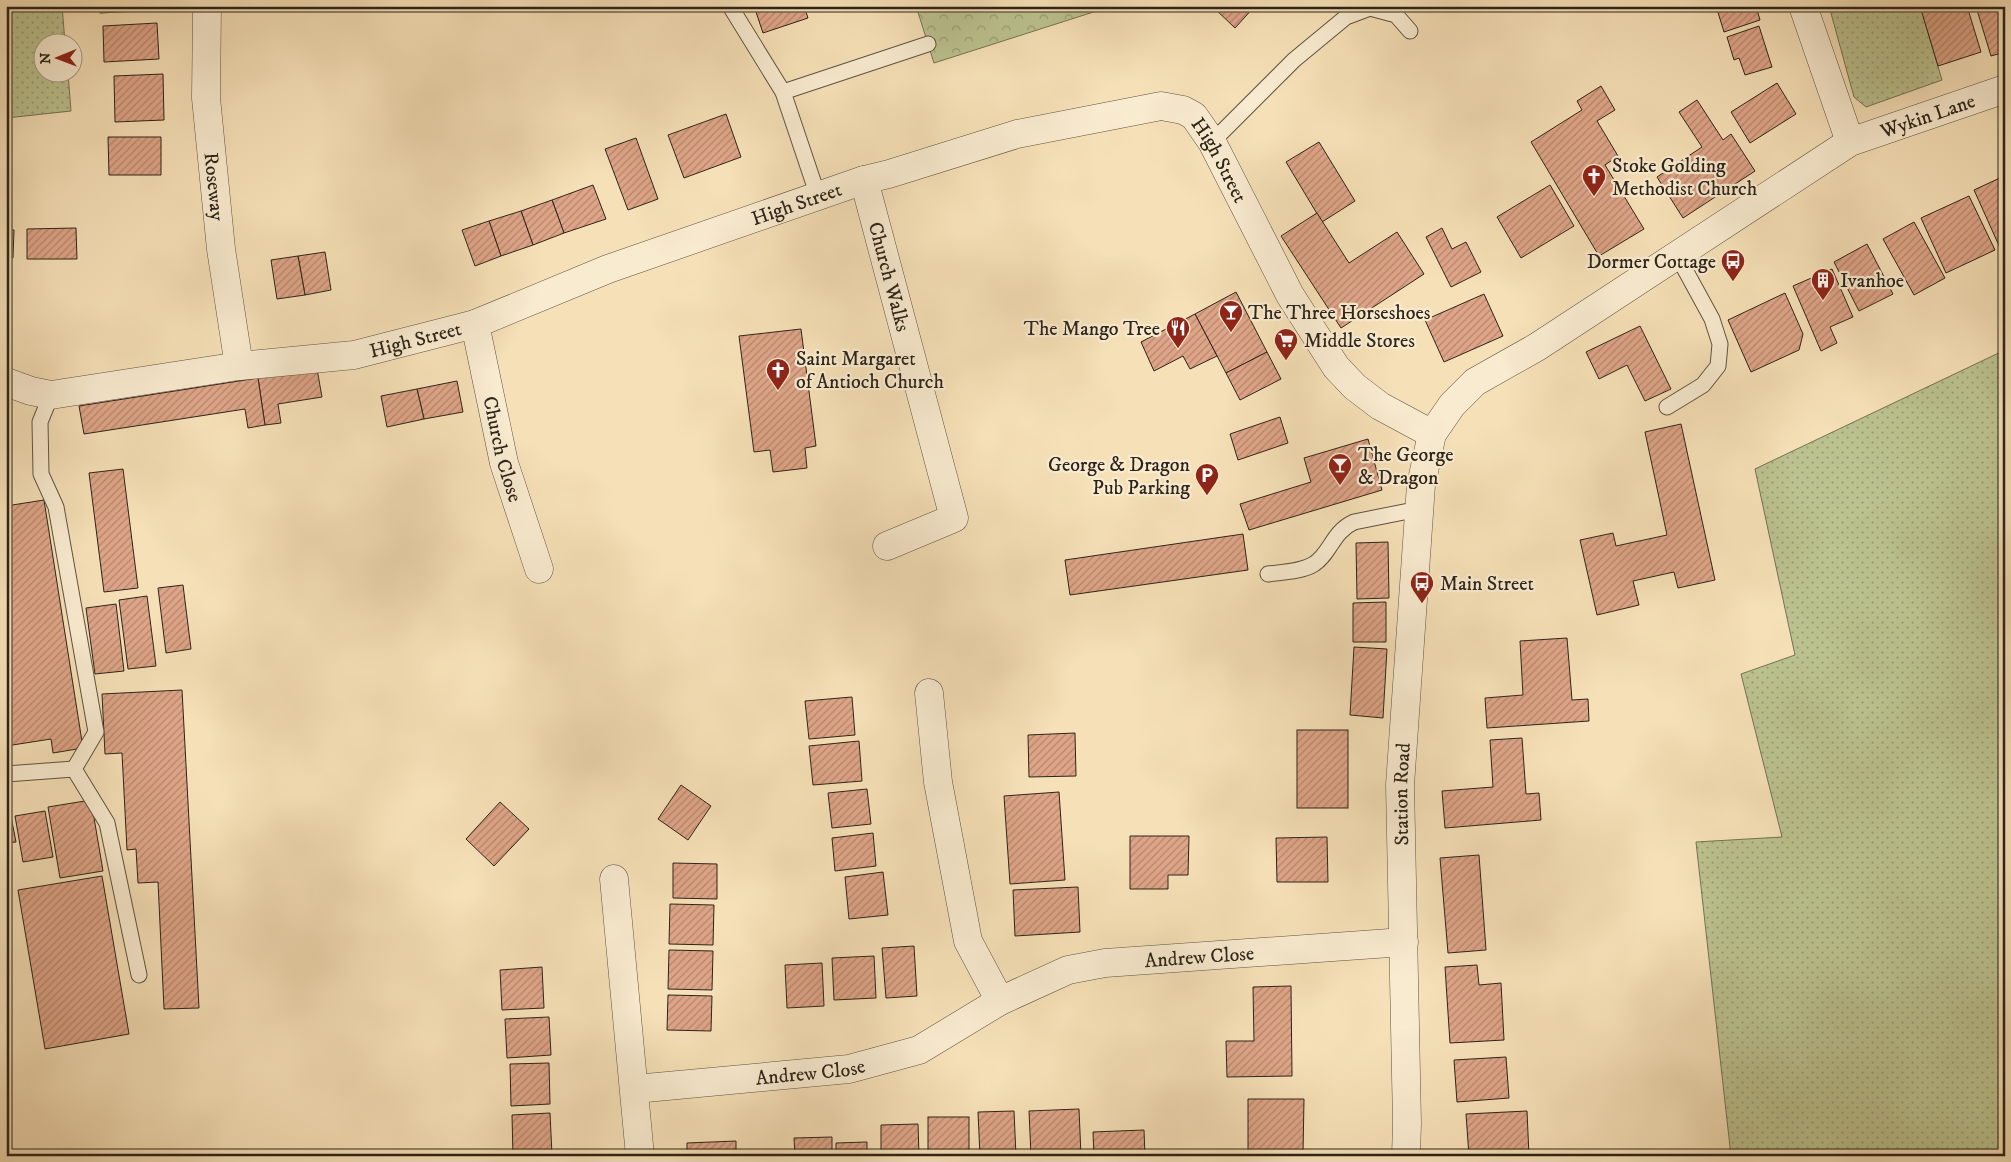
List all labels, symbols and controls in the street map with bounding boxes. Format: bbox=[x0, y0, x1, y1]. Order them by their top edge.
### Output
north arrow bbox=[32, 32, 82, 82]
text: N bbox=[37, 52, 55, 64]
street label: Wykin Lane bbox=[1876, 89, 1979, 145]
street label: High Street bbox=[1185, 113, 1252, 207]
street label: Roseway bbox=[197, 151, 229, 223]
place label: Stoke Golding Methodist Church bbox=[1612, 154, 1758, 202]
church icon: Stoke Golding Methodist Church bbox=[1581, 163, 1607, 197]
street label: High Street bbox=[748, 178, 845, 232]
street label: Church Walks bbox=[862, 219, 915, 335]
bus stop icon: Dormer Cottage bbox=[1720, 248, 1746, 282]
place label: Dormer Cottage bbox=[1587, 250, 1716, 275]
building icon: Ivanhoe bbox=[1810, 267, 1836, 301]
place label: Ivanhoe bbox=[1840, 269, 1904, 294]
bar icon: The Three Horseshoes bbox=[1218, 299, 1244, 333]
place label: The Three Horseshoes bbox=[1248, 301, 1431, 326]
restaurant icon: The Mango Tree bbox=[1165, 315, 1191, 349]
street label: High Street bbox=[367, 317, 464, 364]
place label: The Mango Tree bbox=[1024, 317, 1160, 342]
supermarket icon: Middle Stores bbox=[1273, 327, 1299, 361]
place label: Middle Stores bbox=[1304, 329, 1415, 354]
place label: Saint Margaret of Antioch Church bbox=[796, 347, 944, 395]
church icon: Saint Margaret of Antioch Church bbox=[765, 357, 791, 391]
street label: Church Close bbox=[476, 394, 527, 505]
place label: The George & Dragon bbox=[1358, 443, 1454, 491]
bar icon: The George & Dragon bbox=[1327, 452, 1353, 486]
place label: George & Dragon Pub Parking bbox=[1048, 453, 1191, 501]
parking icon: George & Dragon Pub Parking bbox=[1194, 462, 1220, 496]
bus stop icon: Main Street bbox=[1409, 570, 1435, 604]
place label: Main Street bbox=[1440, 572, 1534, 597]
street label: Station Road bbox=[1389, 742, 1417, 846]
street label: Andrew Close bbox=[1144, 942, 1255, 974]
street label: Andrew Close bbox=[755, 1054, 868, 1092]

